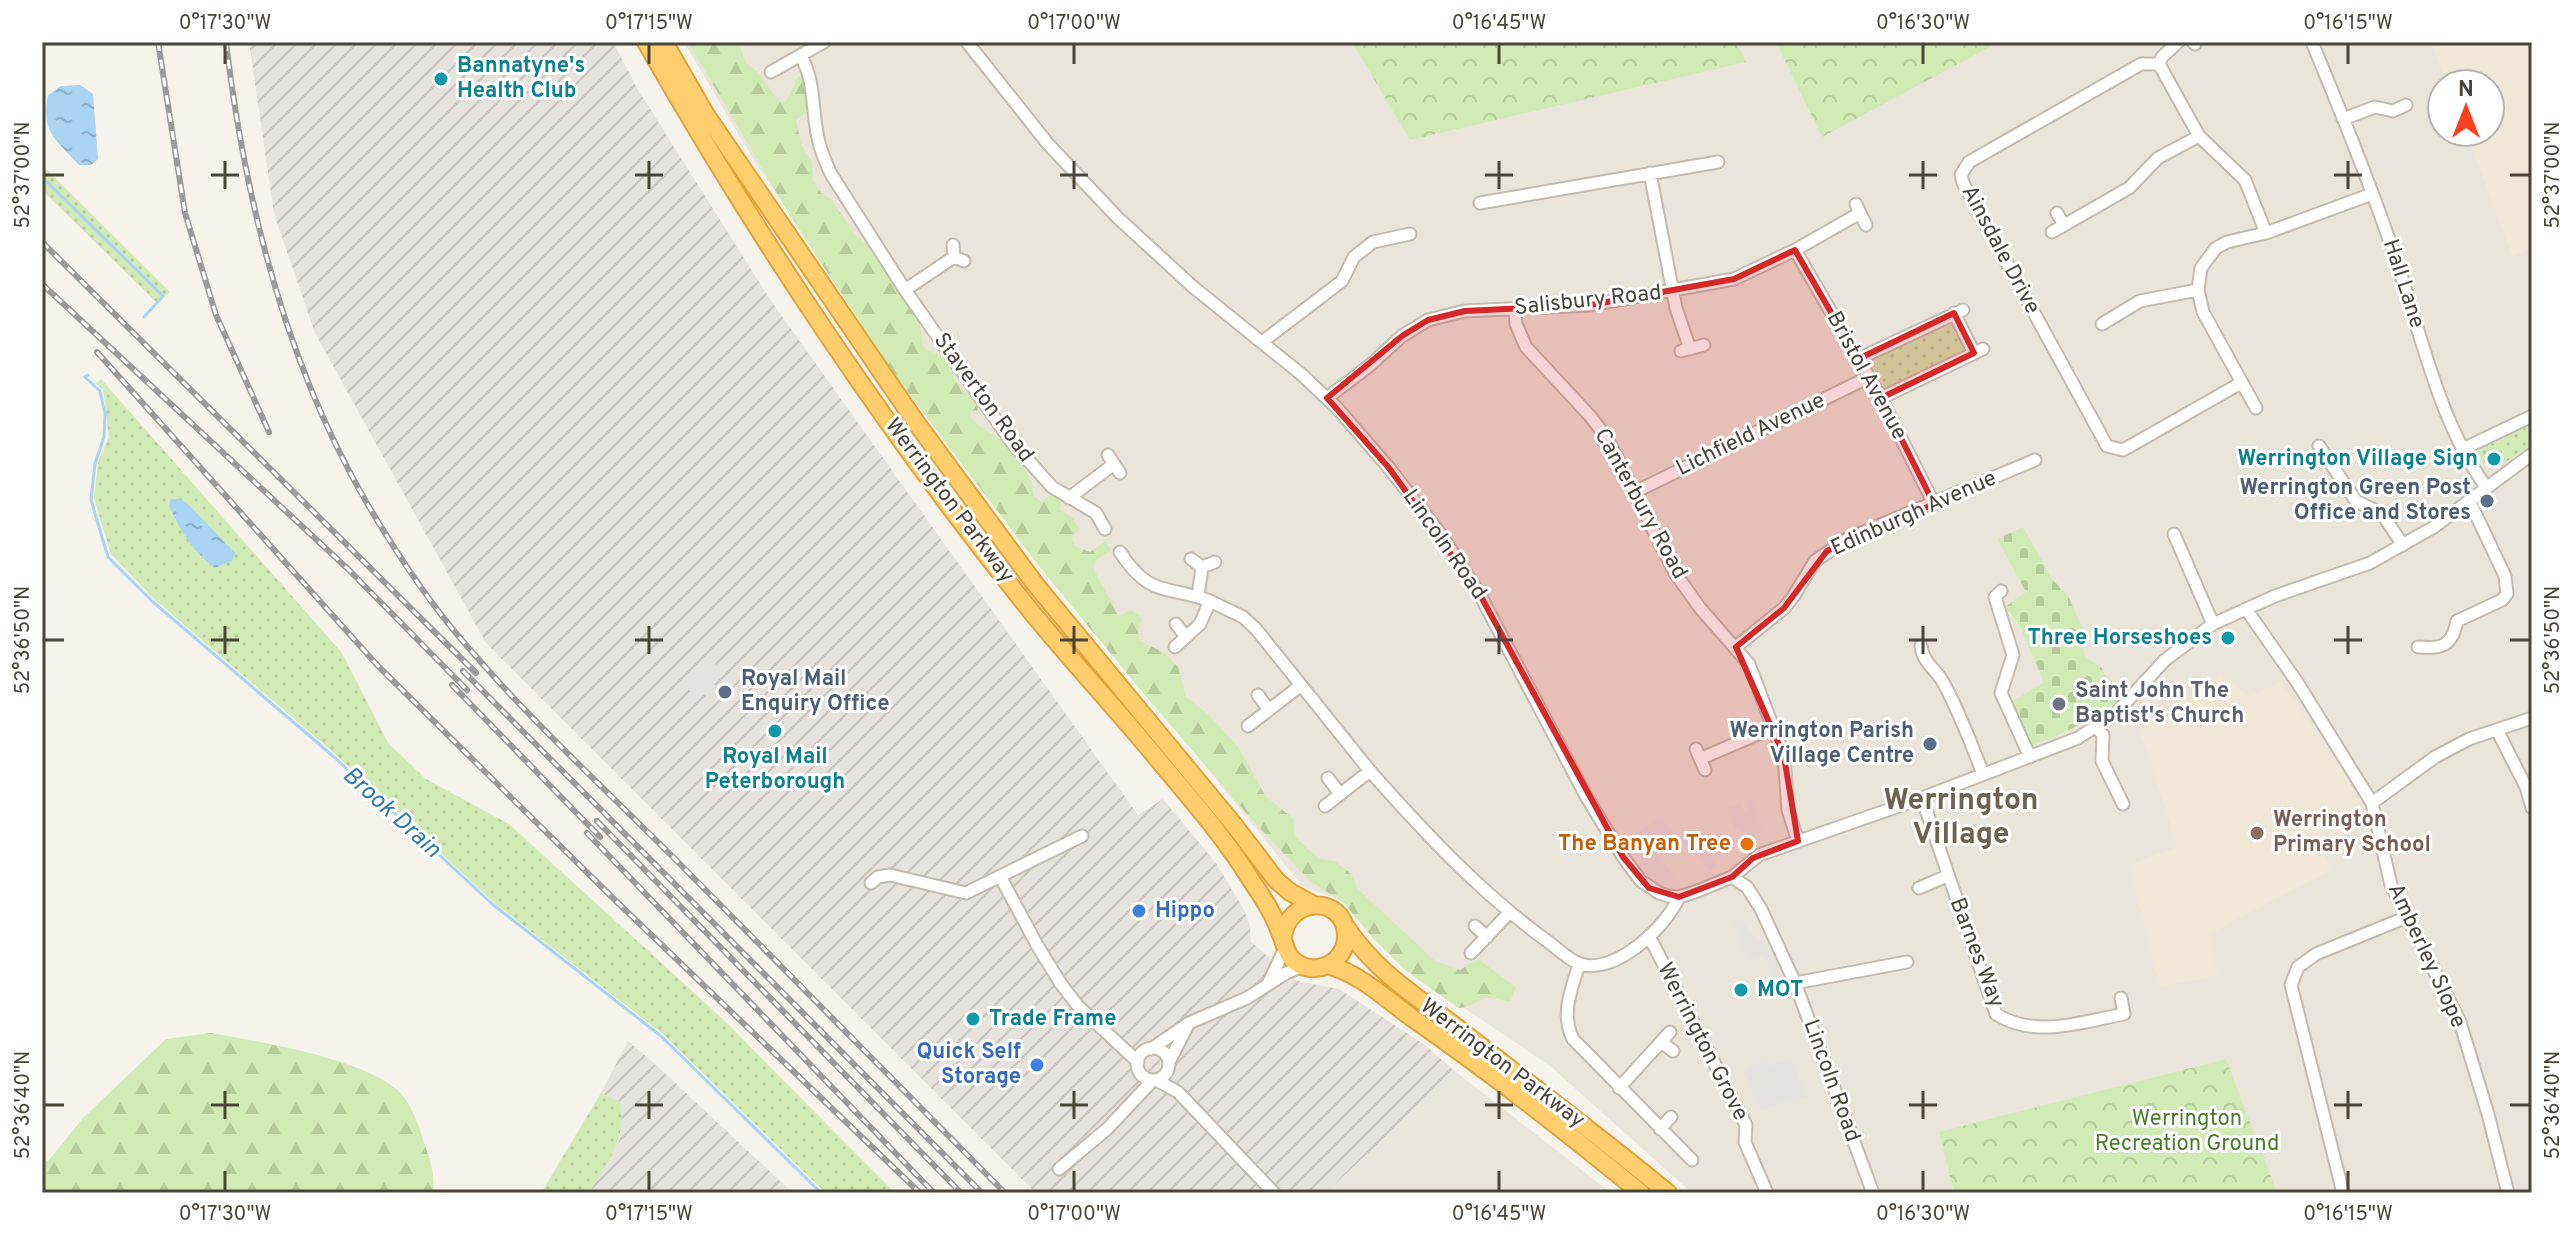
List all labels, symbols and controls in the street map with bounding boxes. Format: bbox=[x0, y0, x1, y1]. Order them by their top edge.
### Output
text: 0°17'30"W bbox=[179, 11, 271, 37]
text: 0°17'15"W bbox=[605, 11, 693, 37]
text: 0°17'00"W bbox=[1027, 11, 1121, 37]
text: 0°16'45"W bbox=[1452, 11, 1546, 37]
text: 0°16'30"W bbox=[1876, 11, 1970, 37]
text: 0°16'15"W bbox=[2303, 11, 2393, 37]
place label: Bannatyne's Health Club bbox=[457, 53, 585, 105]
north arrow bbox=[2426, 68, 2506, 148]
marker: Bannatyne's Health Club bbox=[432, 70, 450, 88]
text: N bbox=[2458, 77, 2474, 104]
text: 52°37'00"N bbox=[11, 121, 37, 229]
text: 52°37'00"N bbox=[2541, 121, 2567, 229]
street label: Ainsdale Drive bbox=[1955, 181, 2045, 319]
street label: Hall Lane bbox=[2376, 236, 2430, 332]
street label: Salisbury Road bbox=[1513, 280, 1663, 322]
street label: Bristol Avenue bbox=[1820, 307, 1912, 445]
street label: Staverton Road bbox=[927, 328, 1039, 468]
street label: Lichfield Avenue bbox=[1672, 387, 1830, 483]
street label: Werrington Parkway bbox=[878, 413, 1020, 589]
street label: Canterbury Road bbox=[1587, 424, 1693, 584]
place label: Werrington Village Sign bbox=[2237, 446, 2478, 473]
marker: Werrington Village Sign bbox=[2485, 450, 2503, 468]
street label: Edinburgh Avenue bbox=[1827, 465, 2001, 563]
place label: Werrington Green Post Office and Stores bbox=[2239, 475, 2471, 527]
street label: Lincoln Road bbox=[1396, 485, 1492, 605]
marker: Werrington Green Post Office and Stores bbox=[2478, 492, 2496, 510]
text: 52°36'50"N bbox=[11, 586, 37, 694]
text: 52°36'50"N bbox=[2541, 586, 2567, 694]
place label: Three Horseshoes bbox=[2027, 625, 2212, 652]
marker: Three Horseshoes bbox=[2219, 629, 2237, 647]
place label: Royal Mail Enquiry Office bbox=[741, 666, 890, 718]
place label: Saint John The Baptist's Church bbox=[2075, 678, 2244, 730]
marker: Royal Mail Enquiry Office bbox=[716, 683, 734, 701]
marker: Saint John The Baptist's Church bbox=[2050, 695, 2068, 713]
place label: Werrington Parish Village Centre bbox=[1730, 718, 1914, 770]
marker: Royal Mail Peterborough bbox=[766, 722, 784, 740]
marker: Werrington Parish Village Centre bbox=[1921, 735, 1939, 753]
place label: Royal Mail Peterborough bbox=[705, 744, 845, 796]
water label: Brook Drain bbox=[335, 761, 447, 865]
district label: Werrington Village bbox=[1883, 783, 2039, 854]
place label: Werrington Primary School bbox=[2273, 807, 2431, 859]
marker: Werrington Primary School bbox=[2248, 824, 2266, 842]
place label: The Banyan Tree bbox=[1558, 831, 1731, 858]
marker: The Banyan Tree bbox=[1738, 835, 1756, 853]
street label: Amberley Slope bbox=[2381, 879, 2471, 1033]
street label: Barnes Way bbox=[1943, 894, 2009, 1012]
place label: Hippo bbox=[1155, 898, 1215, 925]
marker: Hippo bbox=[1130, 902, 1148, 920]
street label: Werrington Grove bbox=[1651, 958, 1753, 1126]
place label: MOT bbox=[1757, 977, 1803, 1004]
marker: MOT bbox=[1732, 981, 1750, 999]
street label: Werrington Parkway bbox=[1414, 993, 1590, 1135]
place label: Trade Frame bbox=[989, 1006, 1116, 1033]
marker: Trade Frame bbox=[964, 1010, 982, 1028]
street label: Lincoln Road bbox=[1796, 1016, 1866, 1146]
place label: Quick Self Storage bbox=[916, 1039, 1021, 1091]
text: 52°36'40"N bbox=[11, 1051, 37, 1159]
text: 52°36'40"N bbox=[2541, 1051, 2567, 1159]
marker: Quick Self Storage bbox=[1028, 1056, 1046, 1074]
park label: Werrington Recreation Ground bbox=[2095, 1106, 2279, 1158]
text: 0°17'30"W bbox=[179, 1202, 271, 1228]
text: 0°17'15"W bbox=[605, 1202, 693, 1228]
text: 0°17'00"W bbox=[1027, 1202, 1121, 1228]
text: 0°16'45"W bbox=[1452, 1202, 1546, 1228]
text: 0°16'30"W bbox=[1876, 1202, 1970, 1228]
text: 0°16'15"W bbox=[2303, 1202, 2393, 1228]

